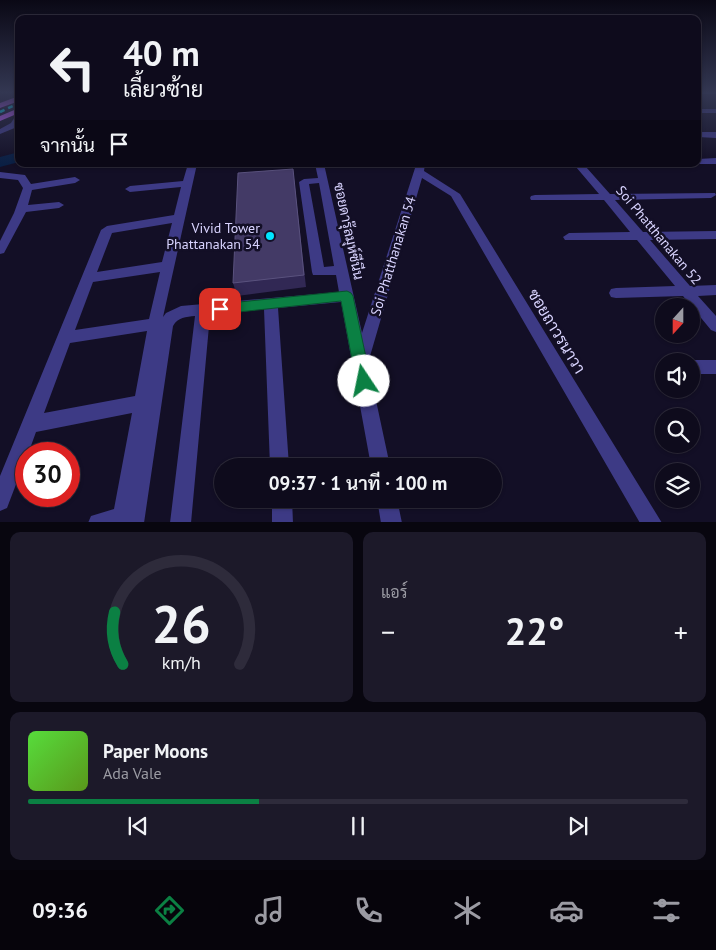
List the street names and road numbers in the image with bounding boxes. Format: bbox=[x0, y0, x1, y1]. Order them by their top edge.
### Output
street label: ซอยดารุ๊ลมุห์ซีนีน bbox=[329, 181, 368, 281]
street label: Soi Phatthanakan 52 bbox=[612, 182, 706, 288]
street label: Soi Phatthanakan 54 bbox=[366, 194, 420, 318]
street label: ซอยถาวรนาวา bbox=[524, 285, 590, 377]

